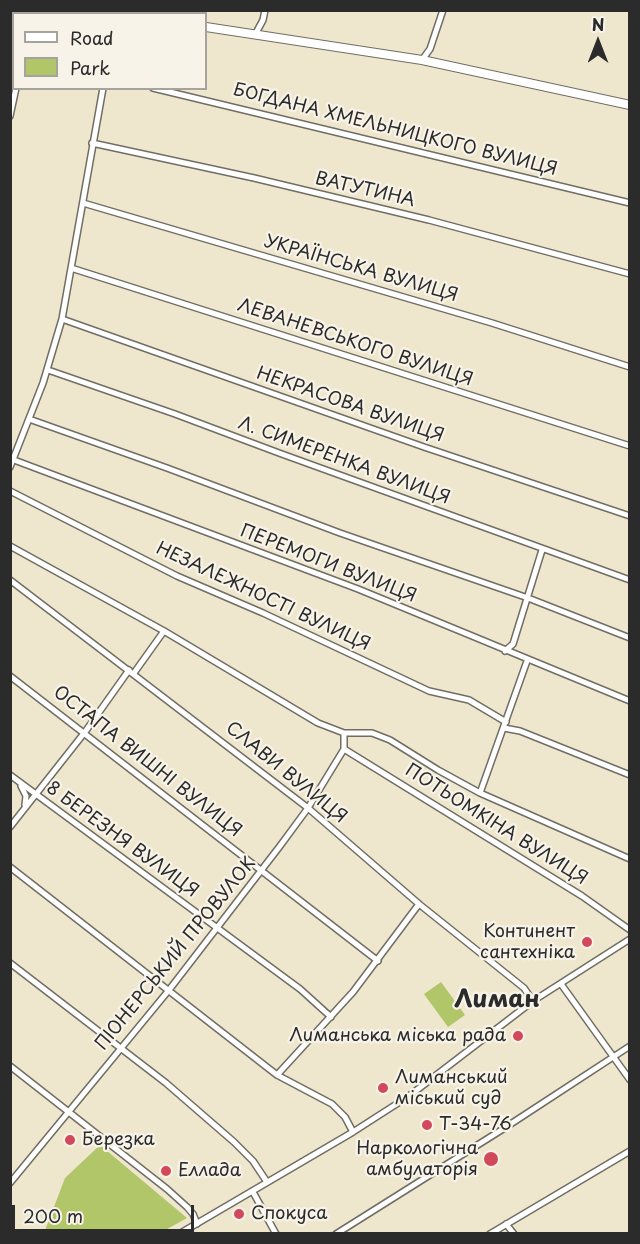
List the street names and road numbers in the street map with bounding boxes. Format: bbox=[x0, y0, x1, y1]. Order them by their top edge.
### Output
street label: БОГДАНА ХМЕЛЬНИЦКОГО ВУЛИЦЯ bbox=[231, 79, 559, 181]
street label: ВАТУТИНА bbox=[313, 168, 417, 212]
street label: УКРАЇНСЬКА ВУЛИЦЯ bbox=[262, 231, 460, 307]
street label: ЛЕВАНЕВСЬКОГО ВУЛИЦЯ bbox=[235, 295, 475, 391]
street label: НЕКРАСОВА ВУЛИЦЯ bbox=[254, 363, 446, 447]
street label: Л. СИМЕРЕНКА ВУЛИЦЯ bbox=[235, 413, 453, 509]
street label: ПЕРЕМОГИ ВУЛИЦЯ bbox=[237, 520, 419, 608]
street label: НЕЗАЛЕЖНОСТІ ВУЛИЦЯ bbox=[153, 538, 373, 656]
street label: ОСТАПА ВИШНІ ВУЛИЦЯ bbox=[49, 682, 245, 842]
street label: СЛАВИ ВУЛИЦЯ bbox=[221, 718, 351, 828]
street label: ПОТЬОМКІНА ВУЛИЦЯ bbox=[401, 760, 591, 890]
street label: 8 БЕРЕЗНЯ ВУЛИЦЯ bbox=[42, 778, 202, 902]
street label: ПІОНЕРСЬКИЙ ПРОВУЛОК bbox=[91, 853, 261, 1055]

